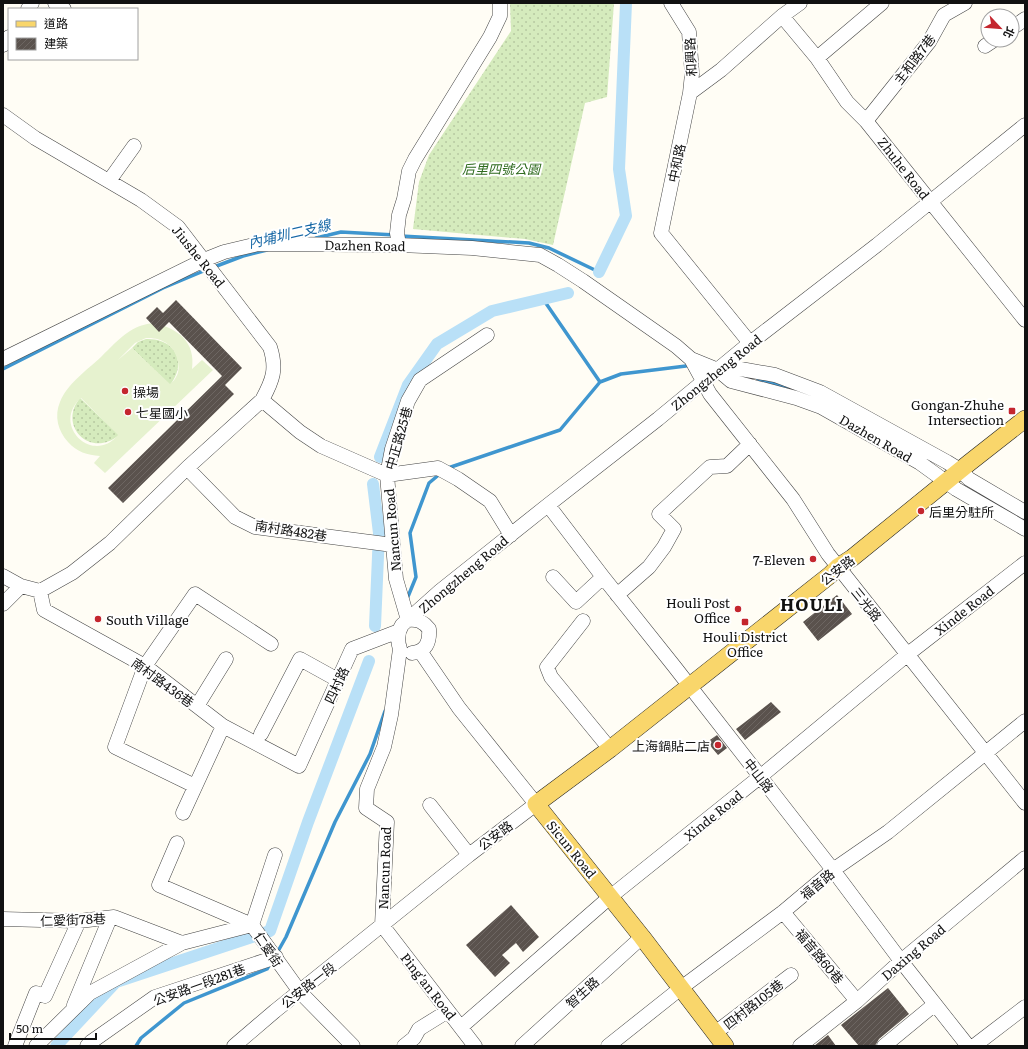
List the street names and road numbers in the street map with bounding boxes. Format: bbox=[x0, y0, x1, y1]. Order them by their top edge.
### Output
street label: 主和路7巷 bbox=[889, 30, 939, 88]
street label: 和興路 bbox=[679, 37, 701, 77]
street label: Zhuhe Road bbox=[874, 133, 934, 203]
street label: 中和路 bbox=[663, 142, 689, 184]
street label: Jiushe Road bbox=[168, 221, 230, 291]
street label: Dazhen Road bbox=[324, 235, 406, 255]
street label: Zhongzheng Road bbox=[667, 329, 765, 415]
street label: 中正路25巷 bbox=[380, 404, 416, 472]
street label: Dazhen Road bbox=[836, 409, 916, 467]
street label: Nancun Road bbox=[379, 488, 405, 572]
street label: 南村路482巷 bbox=[254, 515, 328, 545]
street label: Zhongzheng Road bbox=[414, 531, 512, 617]
street label: 公安路 bbox=[816, 551, 858, 589]
street label: Xinde Road bbox=[930, 581, 998, 639]
street label: 三光路 bbox=[847, 583, 887, 625]
street label: 南村路436巷 bbox=[128, 653, 198, 711]
street label: 四村路 bbox=[319, 663, 353, 707]
street label: 中山路 bbox=[740, 754, 778, 796]
street label: Xinde Road bbox=[680, 785, 747, 845]
street label: 公安路 bbox=[474, 816, 516, 854]
street label: Sicun Road bbox=[543, 816, 601, 882]
street label: Nancun Road bbox=[373, 826, 395, 910]
street label: 福音路 bbox=[796, 864, 838, 904]
street label: 仁愛街78巷 bbox=[40, 908, 106, 930]
street label: Daxing Road bbox=[877, 919, 949, 985]
street label: 福音路60巷 bbox=[791, 924, 849, 988]
street label: 仁愛街 bbox=[250, 928, 288, 970]
street label: Ping'an Road bbox=[397, 948, 461, 1024]
street label: 公安路一段281巷 bbox=[150, 958, 248, 1010]
street label: 公安路一段 bbox=[277, 958, 339, 1012]
street label: 智生路 bbox=[561, 972, 603, 1012]
street label: 四村路105巷 bbox=[719, 975, 787, 1033]

